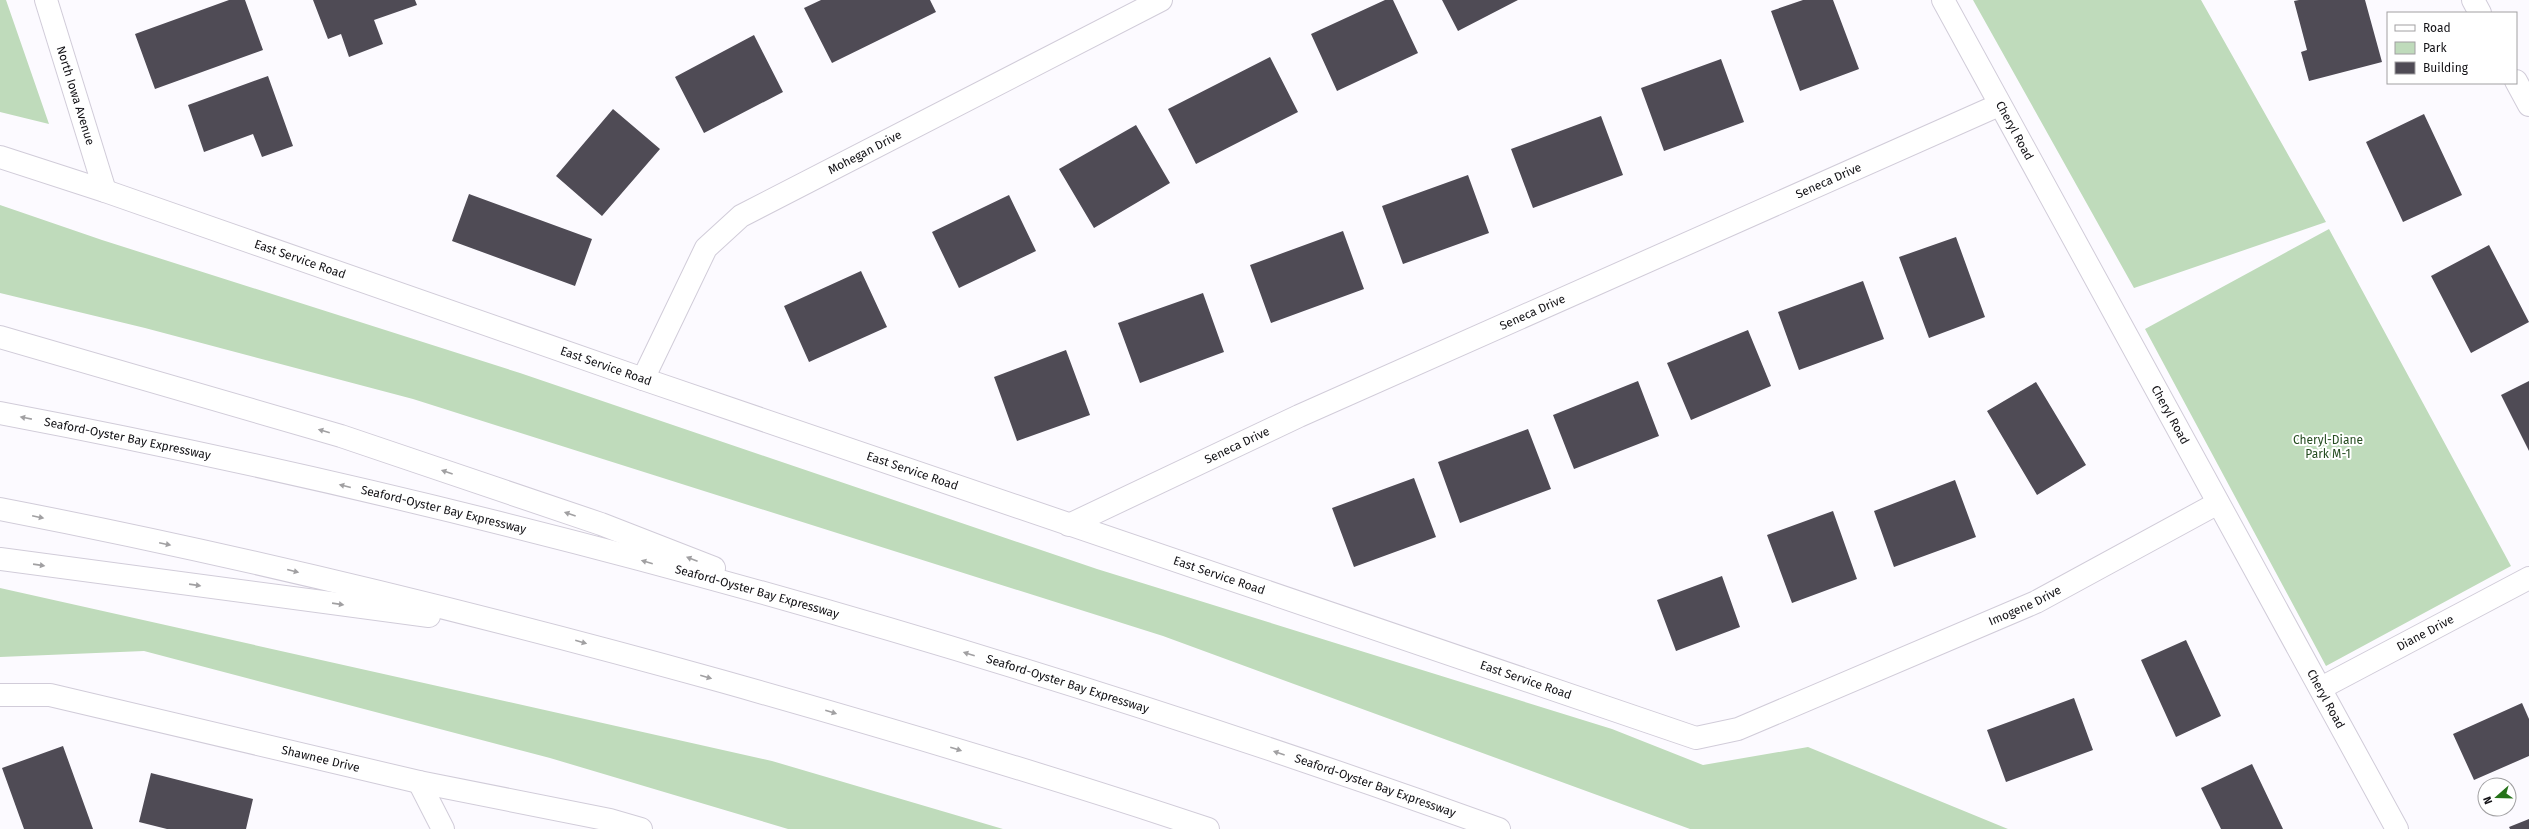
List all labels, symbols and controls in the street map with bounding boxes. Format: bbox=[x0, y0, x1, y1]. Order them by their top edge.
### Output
legend bbox=[2387, 12, 2517, 84]
text: Road bbox=[2423, 21, 2451, 35]
text: Park bbox=[2423, 41, 2447, 55]
street label: North Iowa Avenue bbox=[54, 44, 97, 147]
text: Building bbox=[2423, 61, 2469, 75]
street label: Cheryl Road bbox=[1993, 99, 2036, 163]
street label: Mohegan Drive bbox=[826, 128, 904, 177]
street label: Seneca Drive bbox=[1794, 160, 1863, 201]
street label: East Service Road bbox=[253, 237, 348, 282]
street label: Seneca Drive bbox=[1498, 292, 1567, 333]
street label: East Service Road bbox=[558, 344, 653, 388]
street label: Cheryl Road bbox=[2148, 383, 2192, 447]
one-way arrow bbox=[20, 414, 32, 420]
street label: Seaford-Oyster Bay Expressway bbox=[43, 415, 212, 463]
street label: Seneca Drive bbox=[1202, 424, 1272, 467]
one-way arrow bbox=[318, 428, 330, 434]
park label: Cheryl-Diane Park M-1 bbox=[2293, 433, 2363, 461]
street label: East Service Road bbox=[865, 449, 960, 493]
one-way arrow bbox=[441, 469, 453, 475]
one-way arrow bbox=[338, 482, 351, 488]
street label: Seaford-Oyster Bay Expressway bbox=[359, 483, 528, 536]
one-way arrow bbox=[564, 511, 576, 517]
one-way arrow bbox=[32, 514, 44, 520]
one-way arrow bbox=[159, 541, 172, 547]
street label: East Service Road bbox=[1172, 553, 1267, 598]
one-way arrow bbox=[686, 556, 698, 562]
one-way arrow bbox=[641, 559, 653, 565]
one-way arrow bbox=[33, 562, 45, 568]
street label: Seaford-Oyster Bay Expressway bbox=[673, 562, 841, 621]
one-way arrow bbox=[286, 568, 299, 574]
one-way arrow bbox=[189, 582, 201, 588]
street label: Imogene Drive bbox=[1986, 583, 2064, 628]
one-way arrow bbox=[332, 601, 344, 607]
street label: Diane Drive bbox=[2394, 612, 2456, 654]
one-way arrow bbox=[575, 639, 587, 645]
one-way arrow bbox=[962, 651, 974, 657]
street label: Seaford-Oyster Bay Expressway bbox=[985, 652, 1151, 716]
street label: East Service Road bbox=[1478, 658, 1573, 702]
street label: Cheryl Road bbox=[2304, 667, 2348, 731]
one-way arrow bbox=[700, 674, 712, 680]
one-way arrow bbox=[826, 709, 838, 715]
street label: Shawnee Drive bbox=[280, 743, 361, 775]
one-way arrow bbox=[950, 746, 962, 752]
one-way arrow bbox=[1273, 750, 1285, 756]
street label: Seaford-Oyster Bay Expressway bbox=[1293, 751, 1458, 820]
north arrow bbox=[2477, 777, 2517, 817]
text: N bbox=[2481, 795, 2495, 806]

